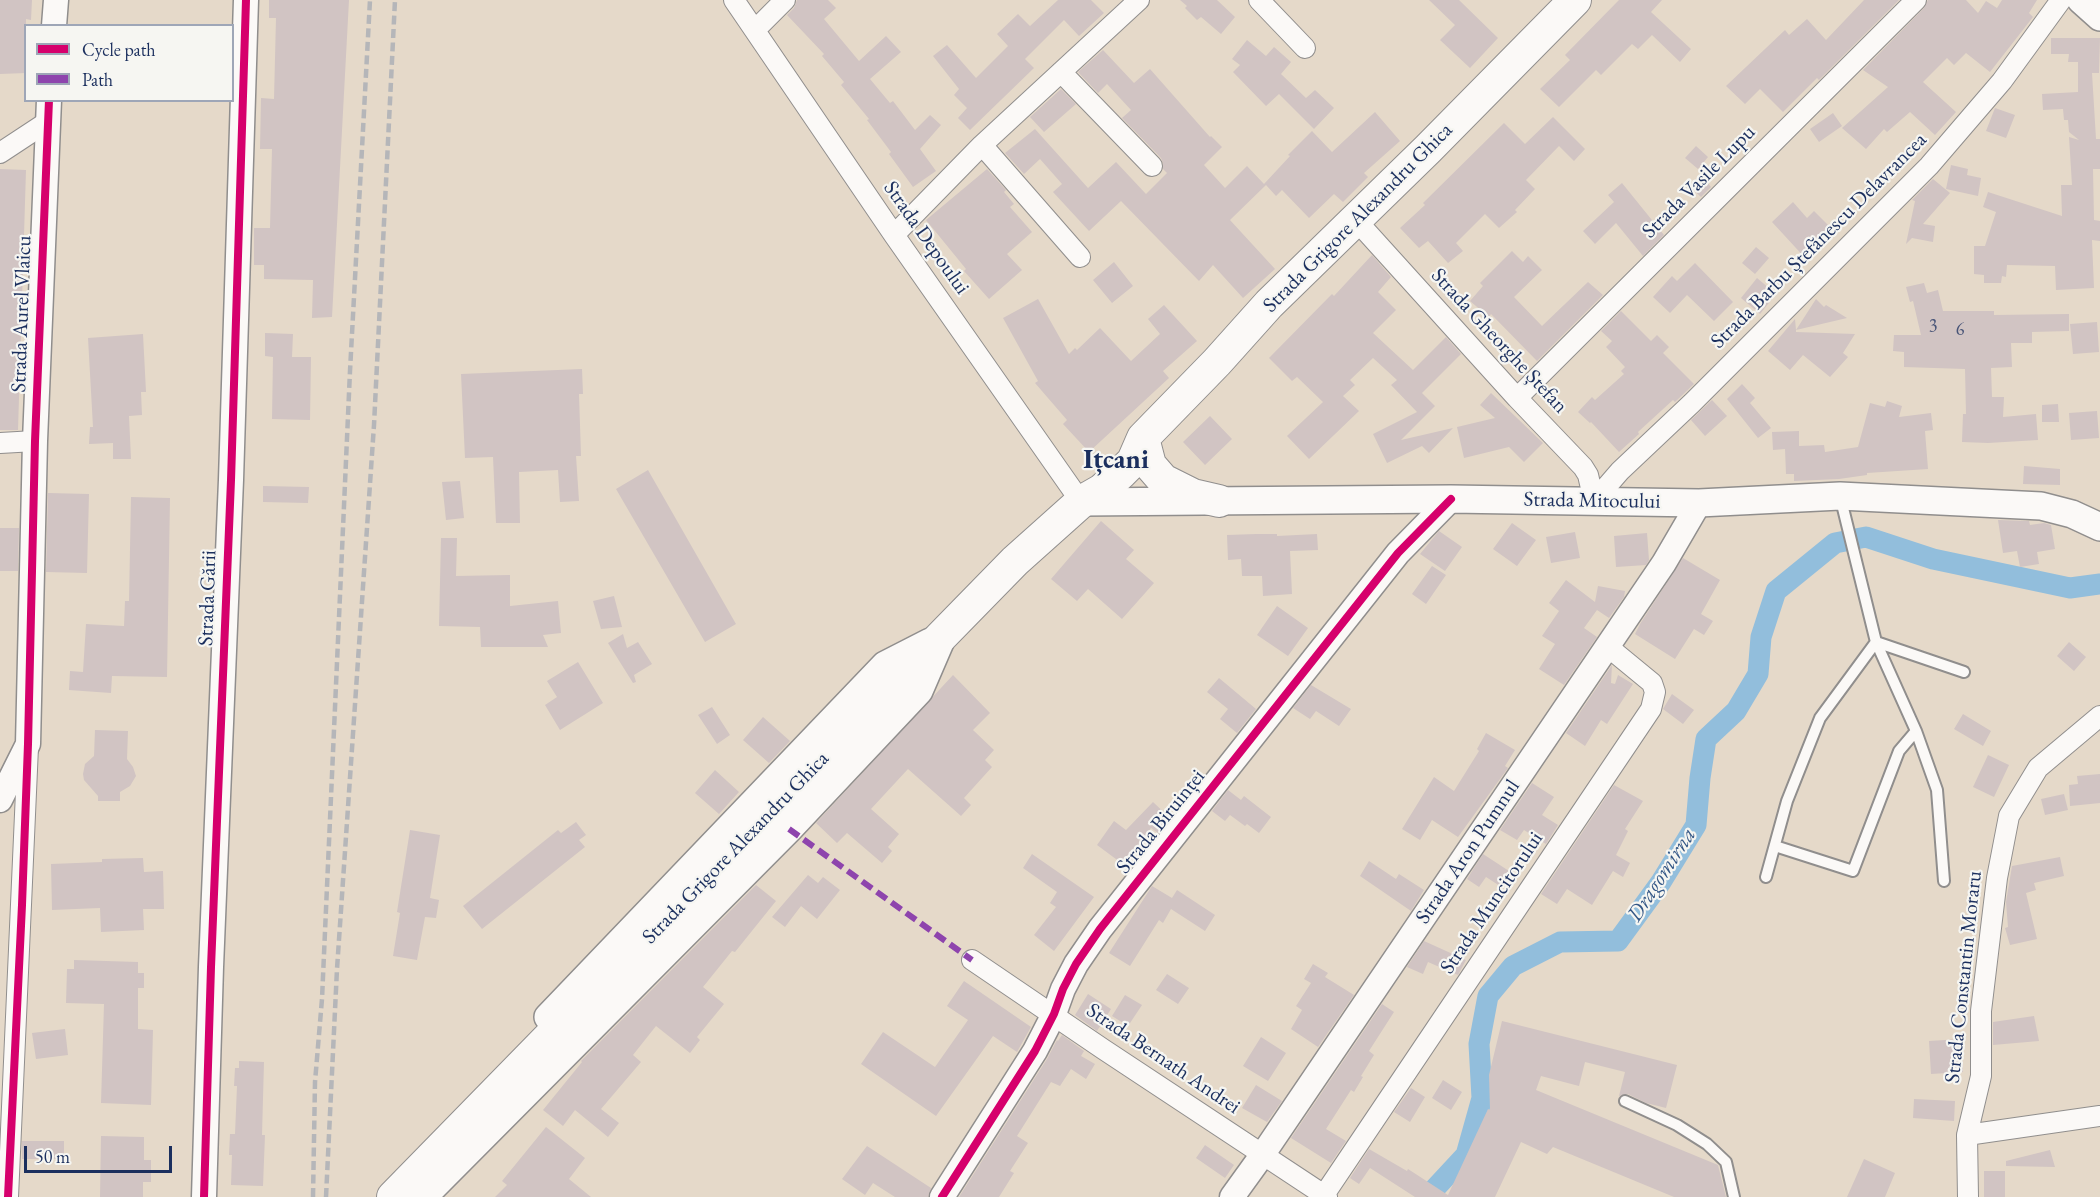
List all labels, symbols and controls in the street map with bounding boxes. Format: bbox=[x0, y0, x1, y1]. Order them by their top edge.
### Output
legend bbox=[24, 24, 234, 102]
text: Cycle path bbox=[82, 38, 156, 61]
text: Path bbox=[82, 68, 113, 91]
street label: Strada Grigore Alexandru Ghica bbox=[1258, 118, 1458, 318]
street label: Strada Vasile Lupu bbox=[1637, 120, 1761, 244]
street label: Strada Barbu Ștefănescu Delavrancea bbox=[1706, 128, 1932, 354]
street label: Strada Depoului bbox=[878, 176, 974, 300]
street label: Strada Aurel Vlaicu bbox=[7, 235, 37, 393]
street label: Strada Gheorghe Ștefan bbox=[1425, 263, 1573, 419]
house number: 3 bbox=[1929, 316, 1937, 338]
house number: 6 bbox=[1956, 319, 1964, 341]
district label: Ițcani bbox=[1083, 445, 1149, 477]
street label: Strada Mitocului bbox=[1523, 487, 1661, 515]
street label: Strada Gării bbox=[194, 550, 222, 646]
street label: Strada Grigore Alexandru Ghica bbox=[637, 747, 835, 949]
street label: Strada Biruinței bbox=[1111, 765, 1211, 879]
street label: Strada Aron Pumnul bbox=[1410, 775, 1526, 929]
water label: Dragomirna bbox=[1622, 823, 1702, 927]
street label: Strada Muncitorului bbox=[1435, 827, 1549, 979]
street label: Strada Constantin Moraru bbox=[1940, 869, 1988, 1085]
street label: Strada Bernath Andrei bbox=[1081, 998, 1245, 1120]
scale bar bbox=[27, 1134, 176, 1172]
text: 50 m bbox=[35, 1145, 70, 1168]

